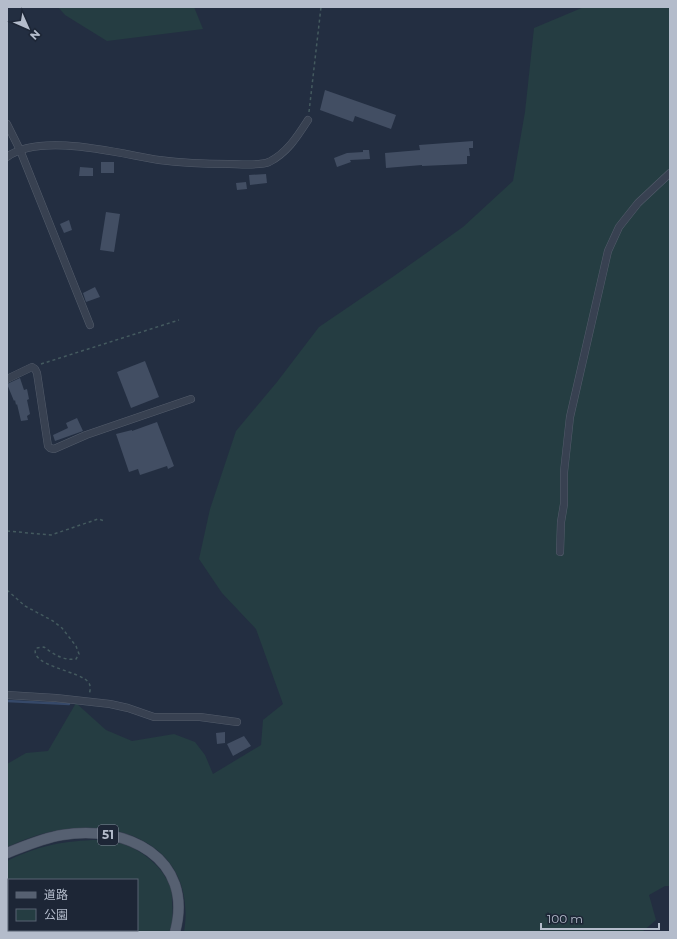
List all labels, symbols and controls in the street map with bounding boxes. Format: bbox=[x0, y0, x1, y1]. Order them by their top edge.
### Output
north arrow bbox=[8, 8, 48, 48]
text: N bbox=[27, 27, 43, 43]
road number: 51 bbox=[98, 825, 118, 845]
legend bbox=[8, 879, 138, 931]
text: 道路 bbox=[44, 887, 68, 902]
scale bar bbox=[541, 905, 659, 931]
text: 公園 bbox=[44, 907, 68, 922]
text: 100 m bbox=[547, 911, 583, 926]

